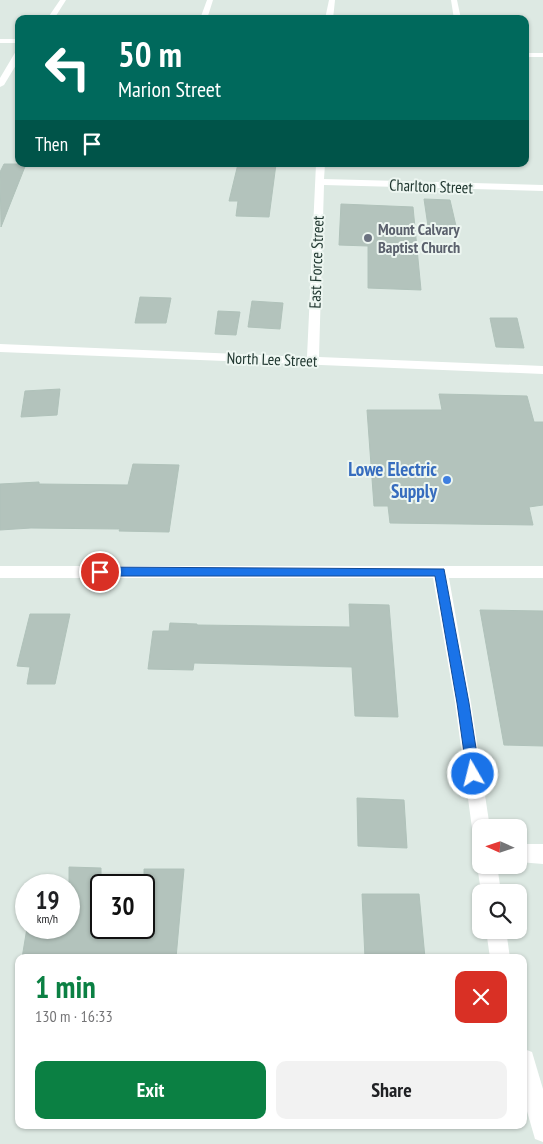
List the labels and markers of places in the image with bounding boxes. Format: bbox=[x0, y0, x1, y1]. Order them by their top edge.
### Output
place label: Mount Calvary Baptist Church bbox=[378, 219, 460, 257]
marker: Mount Calvary Baptist Church bbox=[362, 232, 374, 244]
place label: Lowe Electric Supply bbox=[348, 457, 437, 503]
marker: Lowe Electric Supply bbox=[441, 474, 453, 486]
pin bbox=[79, 551, 121, 593]

